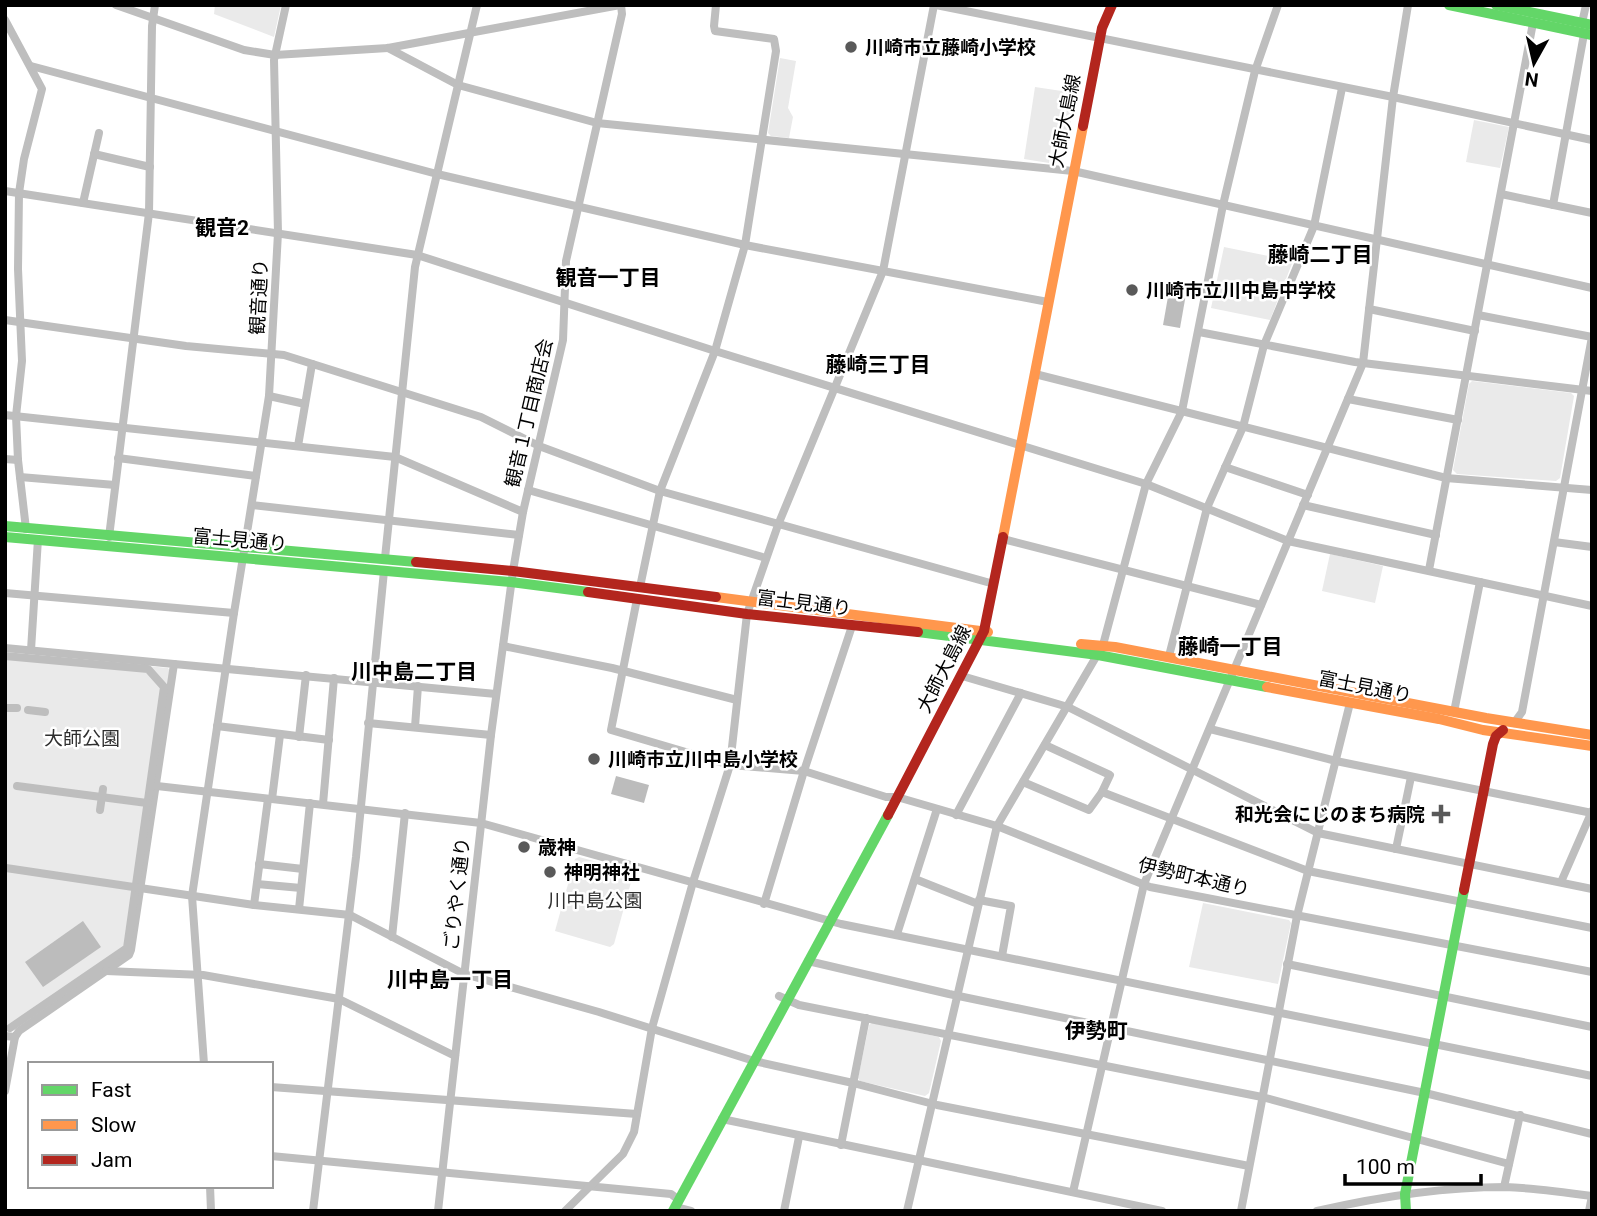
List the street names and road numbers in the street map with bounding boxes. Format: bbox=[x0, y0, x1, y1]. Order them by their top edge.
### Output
street label: 大師大島線 bbox=[1045, 72, 1085, 170]
street label: 観音通り bbox=[246, 258, 272, 336]
street label: 観音１丁目商店会 bbox=[501, 336, 557, 490]
street label: 富士見通り bbox=[192, 524, 288, 556]
street label: 富士見通り bbox=[755, 586, 853, 620]
street label: 大師大島線 bbox=[912, 621, 976, 717]
street label: 富士見通り bbox=[1316, 667, 1414, 707]
street label: ごりやく通り bbox=[440, 836, 474, 952]
street label: 伊勢町本通り bbox=[1136, 853, 1252, 901]

